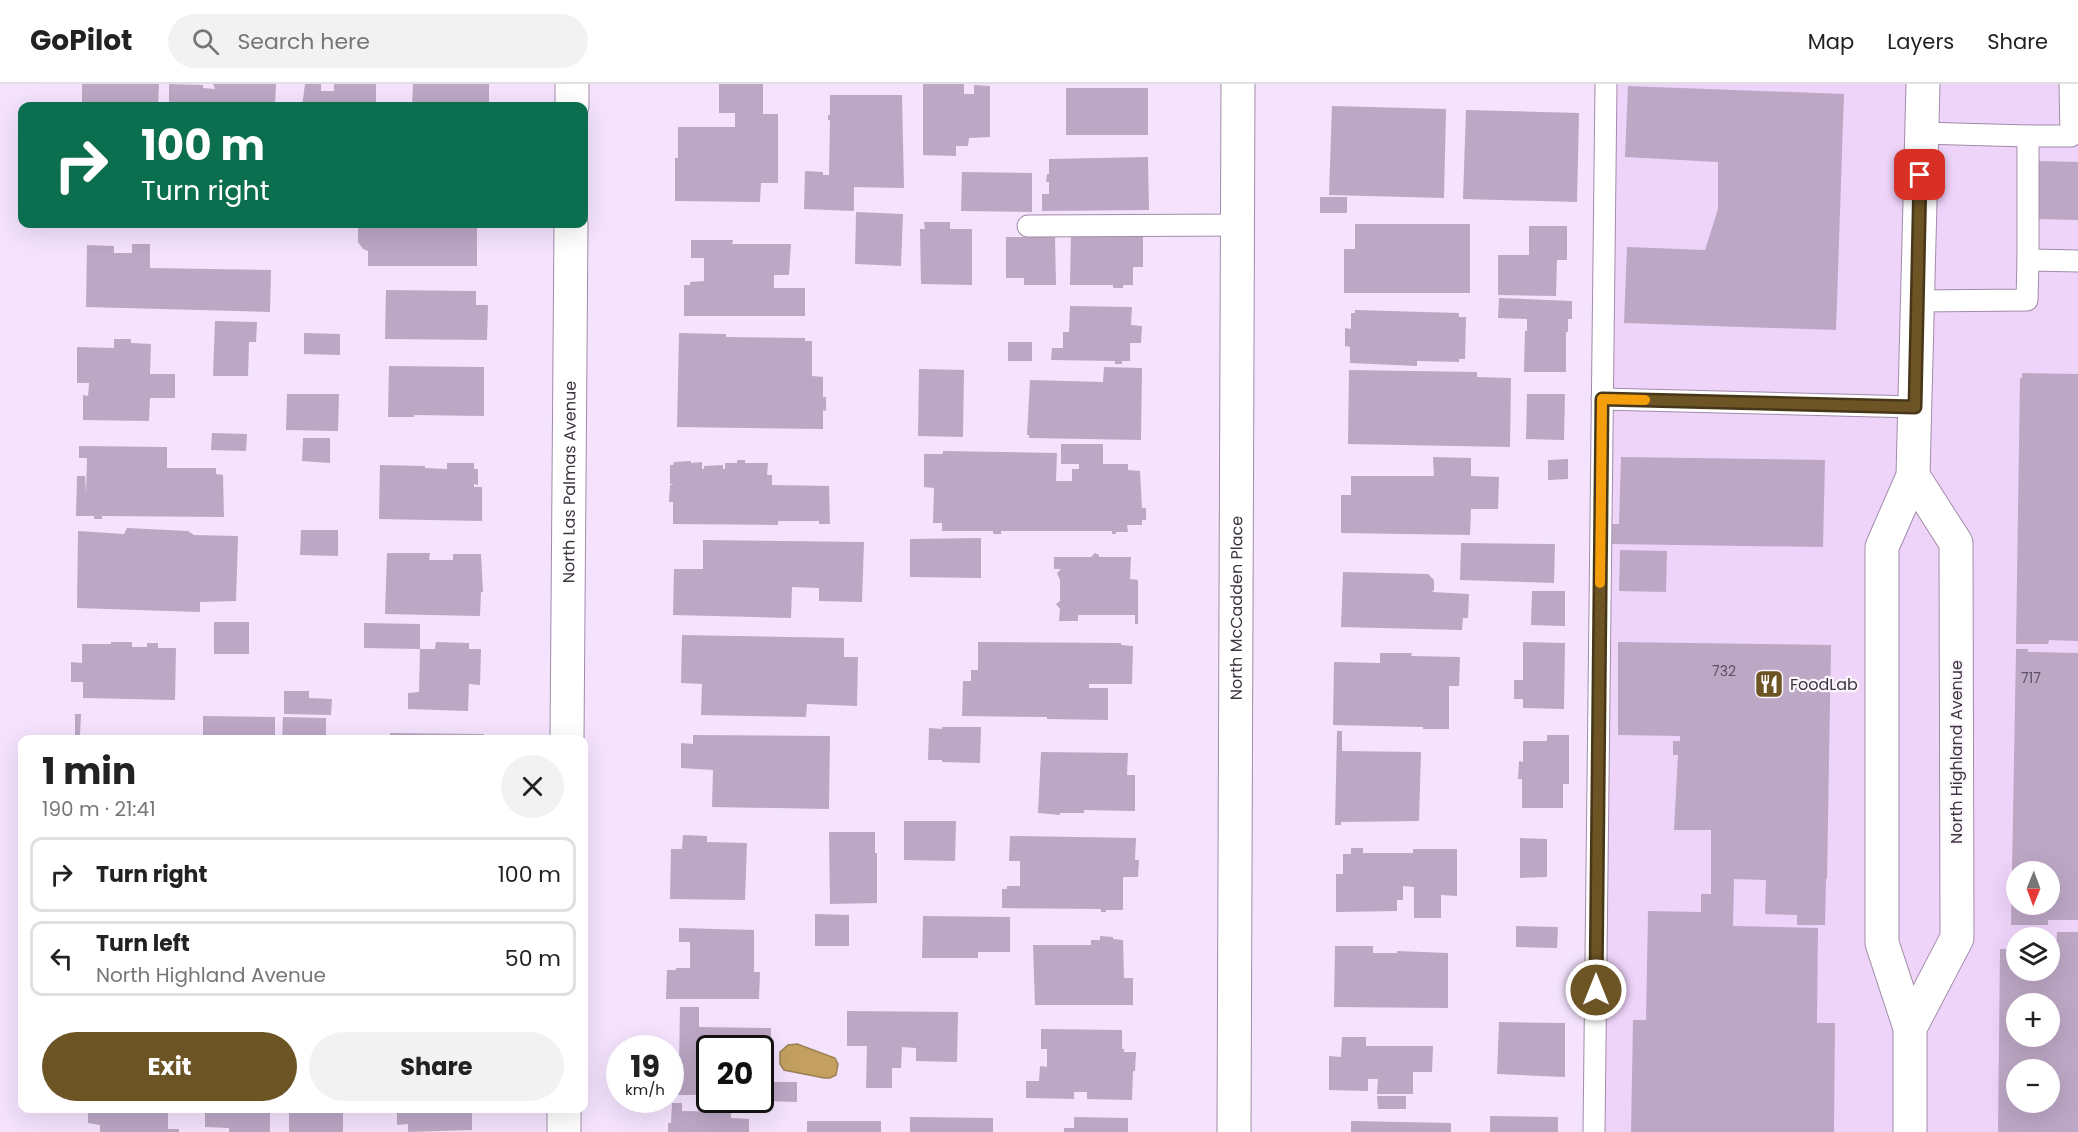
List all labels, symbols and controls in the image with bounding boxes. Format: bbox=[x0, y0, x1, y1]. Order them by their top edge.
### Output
search box bbox=[168, 14, 588, 68]
text: GoPilot bbox=[30, 21, 132, 60]
icon: search bbox=[189, 25, 222, 58]
text: Search here bbox=[237, 26, 370, 57]
text: Map bbox=[1808, 27, 1854, 56]
text: Layers bbox=[1887, 27, 1954, 56]
text: Share bbox=[1987, 27, 2048, 56]
text: 100 m bbox=[141, 116, 265, 175]
icon: right bbox=[42, 126, 120, 204]
pin bbox=[1894, 149, 1945, 200]
icon: arrive bbox=[1903, 158, 1936, 191]
text: Turn right bbox=[141, 172, 270, 209]
street label: North Las Palmas Avenue bbox=[557, 381, 582, 583]
street label: North McCadden Place bbox=[1225, 516, 1248, 700]
street label: North Highland Avenue bbox=[1945, 660, 1968, 844]
house number: 732 bbox=[1712, 661, 1736, 681]
restaurant icon: FoodLab bbox=[1753, 668, 1785, 700]
house number: 717 bbox=[2021, 668, 2041, 688]
place label: FoodLab bbox=[1790, 673, 1858, 696]
text: 1 min bbox=[42, 746, 136, 797]
button: close bbox=[501, 755, 564, 818]
text: 190 m · 21:41 bbox=[42, 795, 156, 823]
icon: right bbox=[45, 858, 78, 891]
text: Turn right bbox=[96, 859, 207, 890]
text: 100 m bbox=[498, 859, 561, 890]
north arrow bbox=[2006, 861, 2060, 915]
map controls bbox=[2006, 861, 2060, 1113]
button: layers bbox=[2006, 927, 2060, 981]
text: Turn left bbox=[96, 928, 190, 959]
icon: left bbox=[45, 942, 78, 975]
text: 50 m bbox=[505, 943, 561, 974]
position arrow bbox=[1564, 958, 1628, 1022]
text: North Highland Avenue bbox=[96, 961, 326, 989]
button: + bbox=[2006, 993, 2060, 1047]
button: Exit bbox=[42, 1032, 297, 1101]
button: Share bbox=[309, 1032, 564, 1101]
speed limit sign: 20 bbox=[696, 1035, 774, 1113]
text: 19 bbox=[630, 1045, 660, 1088]
button: − bbox=[2006, 1059, 2060, 1113]
text: km/h bbox=[625, 1079, 665, 1100]

